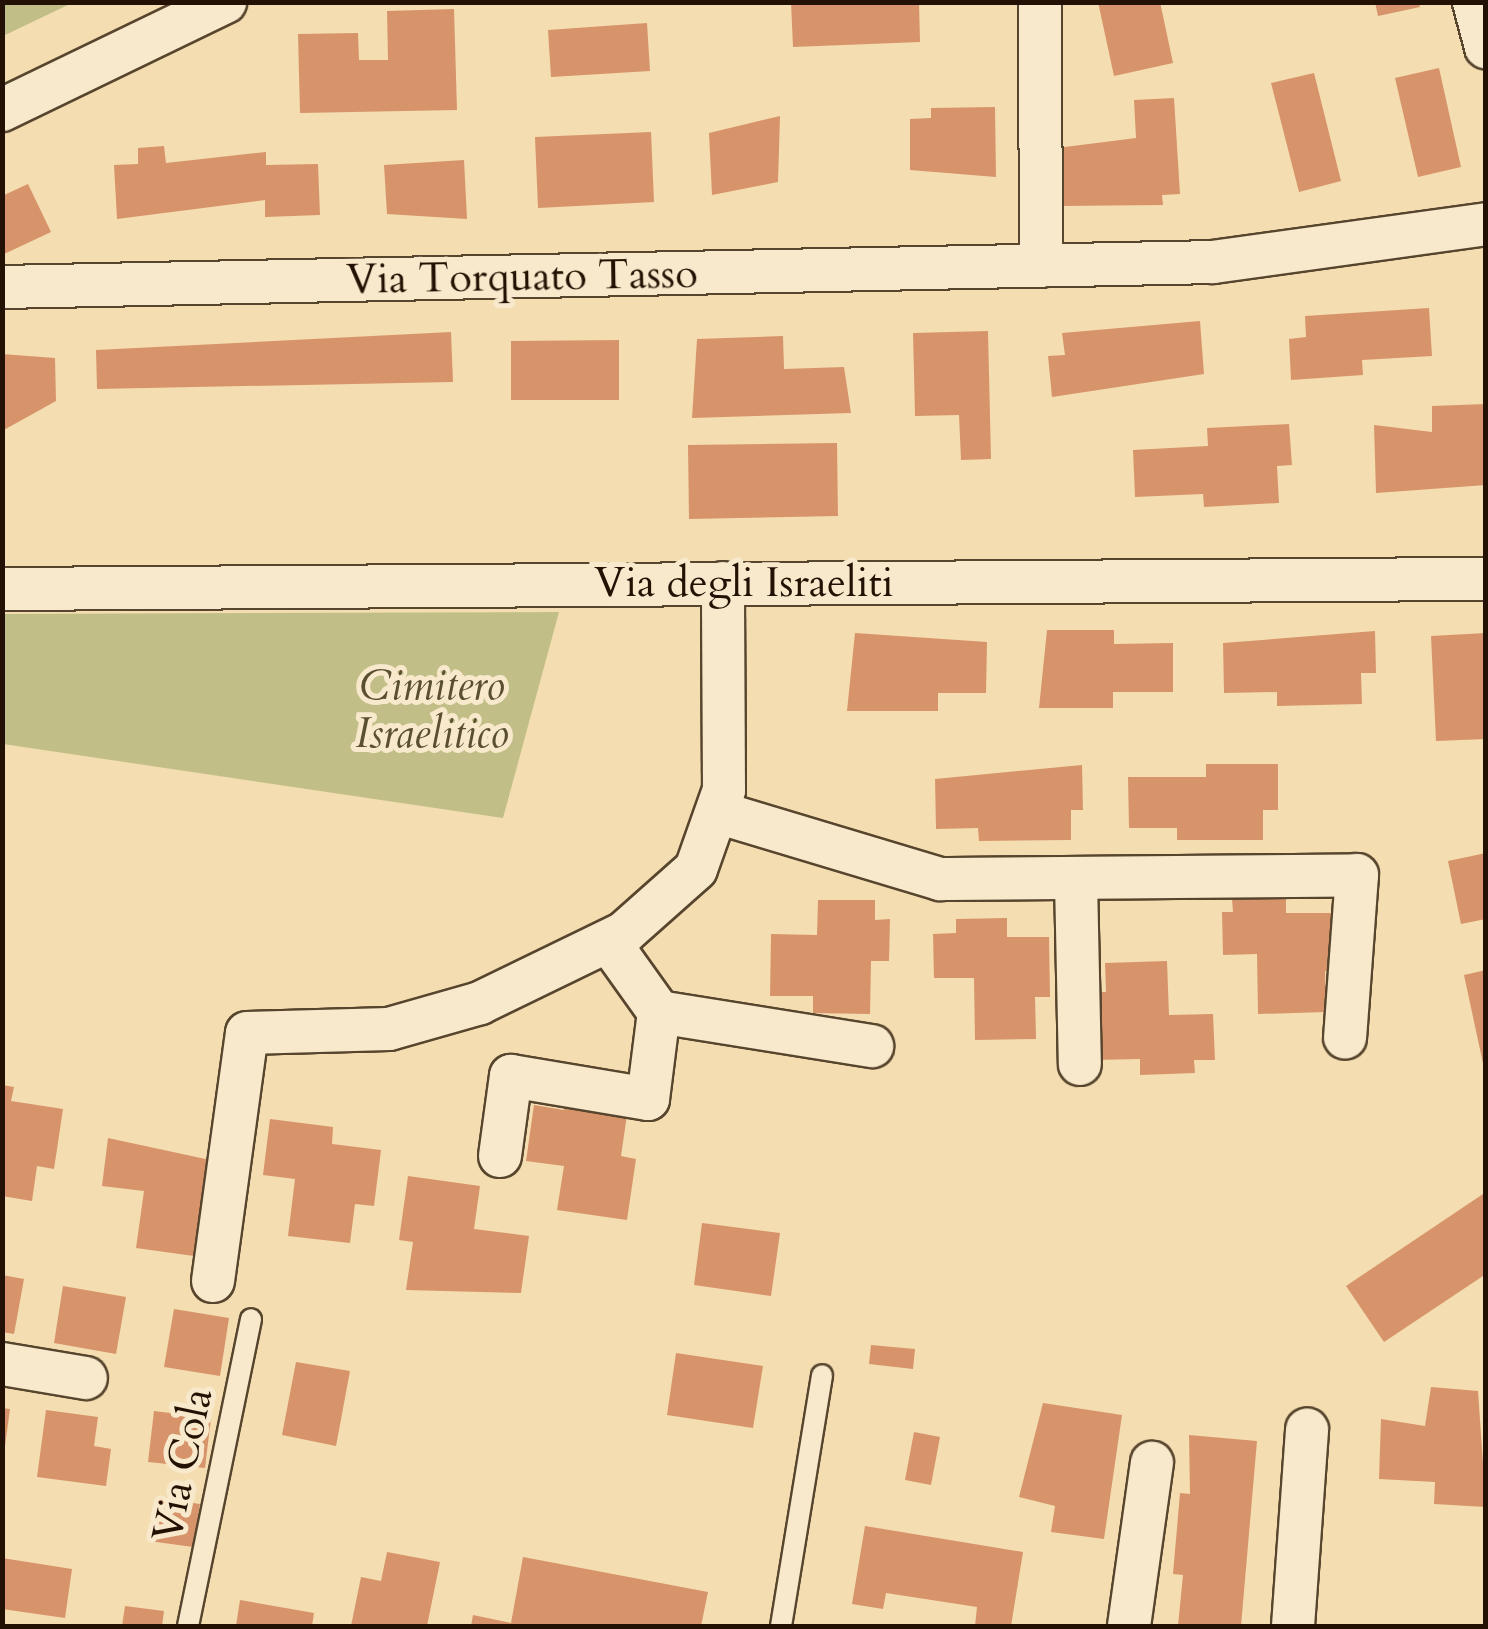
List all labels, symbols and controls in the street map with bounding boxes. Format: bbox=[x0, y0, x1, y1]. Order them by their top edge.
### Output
street label: Via Torquato Tasso bbox=[346, 249, 698, 305]
street label: Via degli Israeliti bbox=[594, 558, 894, 608]
park label: Cimitero Israelitico bbox=[355, 661, 509, 759]
street label: Via Cola bbox=[142, 1384, 224, 1546]

